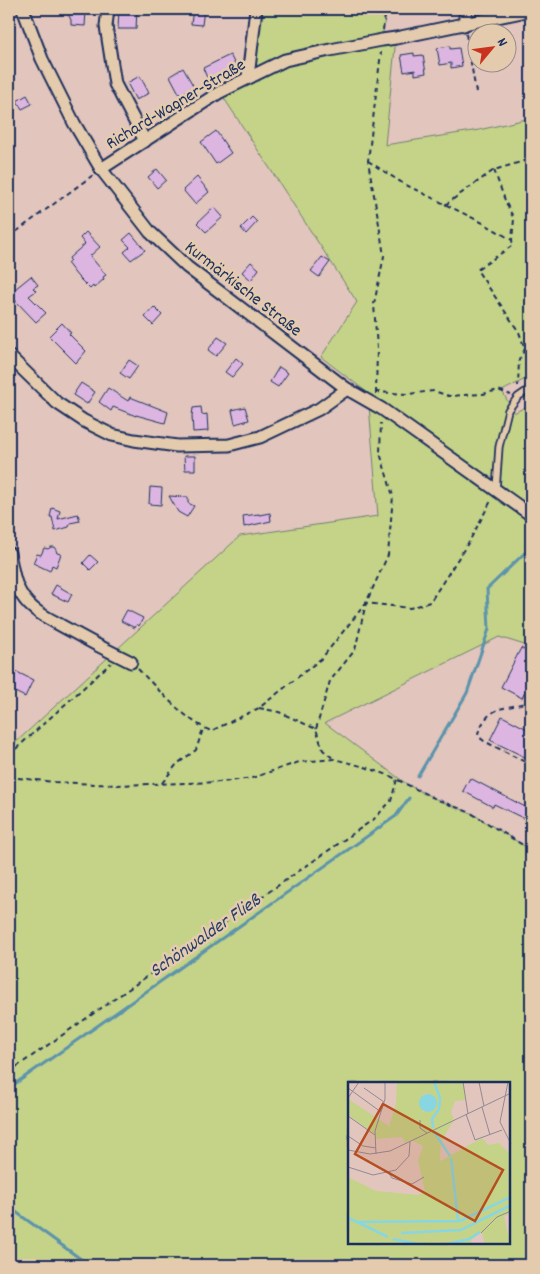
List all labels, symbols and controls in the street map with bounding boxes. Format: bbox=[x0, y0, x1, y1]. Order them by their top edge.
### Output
north arrow bbox=[468, 22, 518, 72]
text: N bbox=[491, 35, 512, 51]
street label: Richard-Wagner-Straße bbox=[102, 53, 251, 157]
street label: Kurmärkische Straße bbox=[179, 236, 306, 344]
water label: Schönwalder Fließ bbox=[145, 888, 268, 985]
inset map bbox=[348, 1082, 510, 1244]

